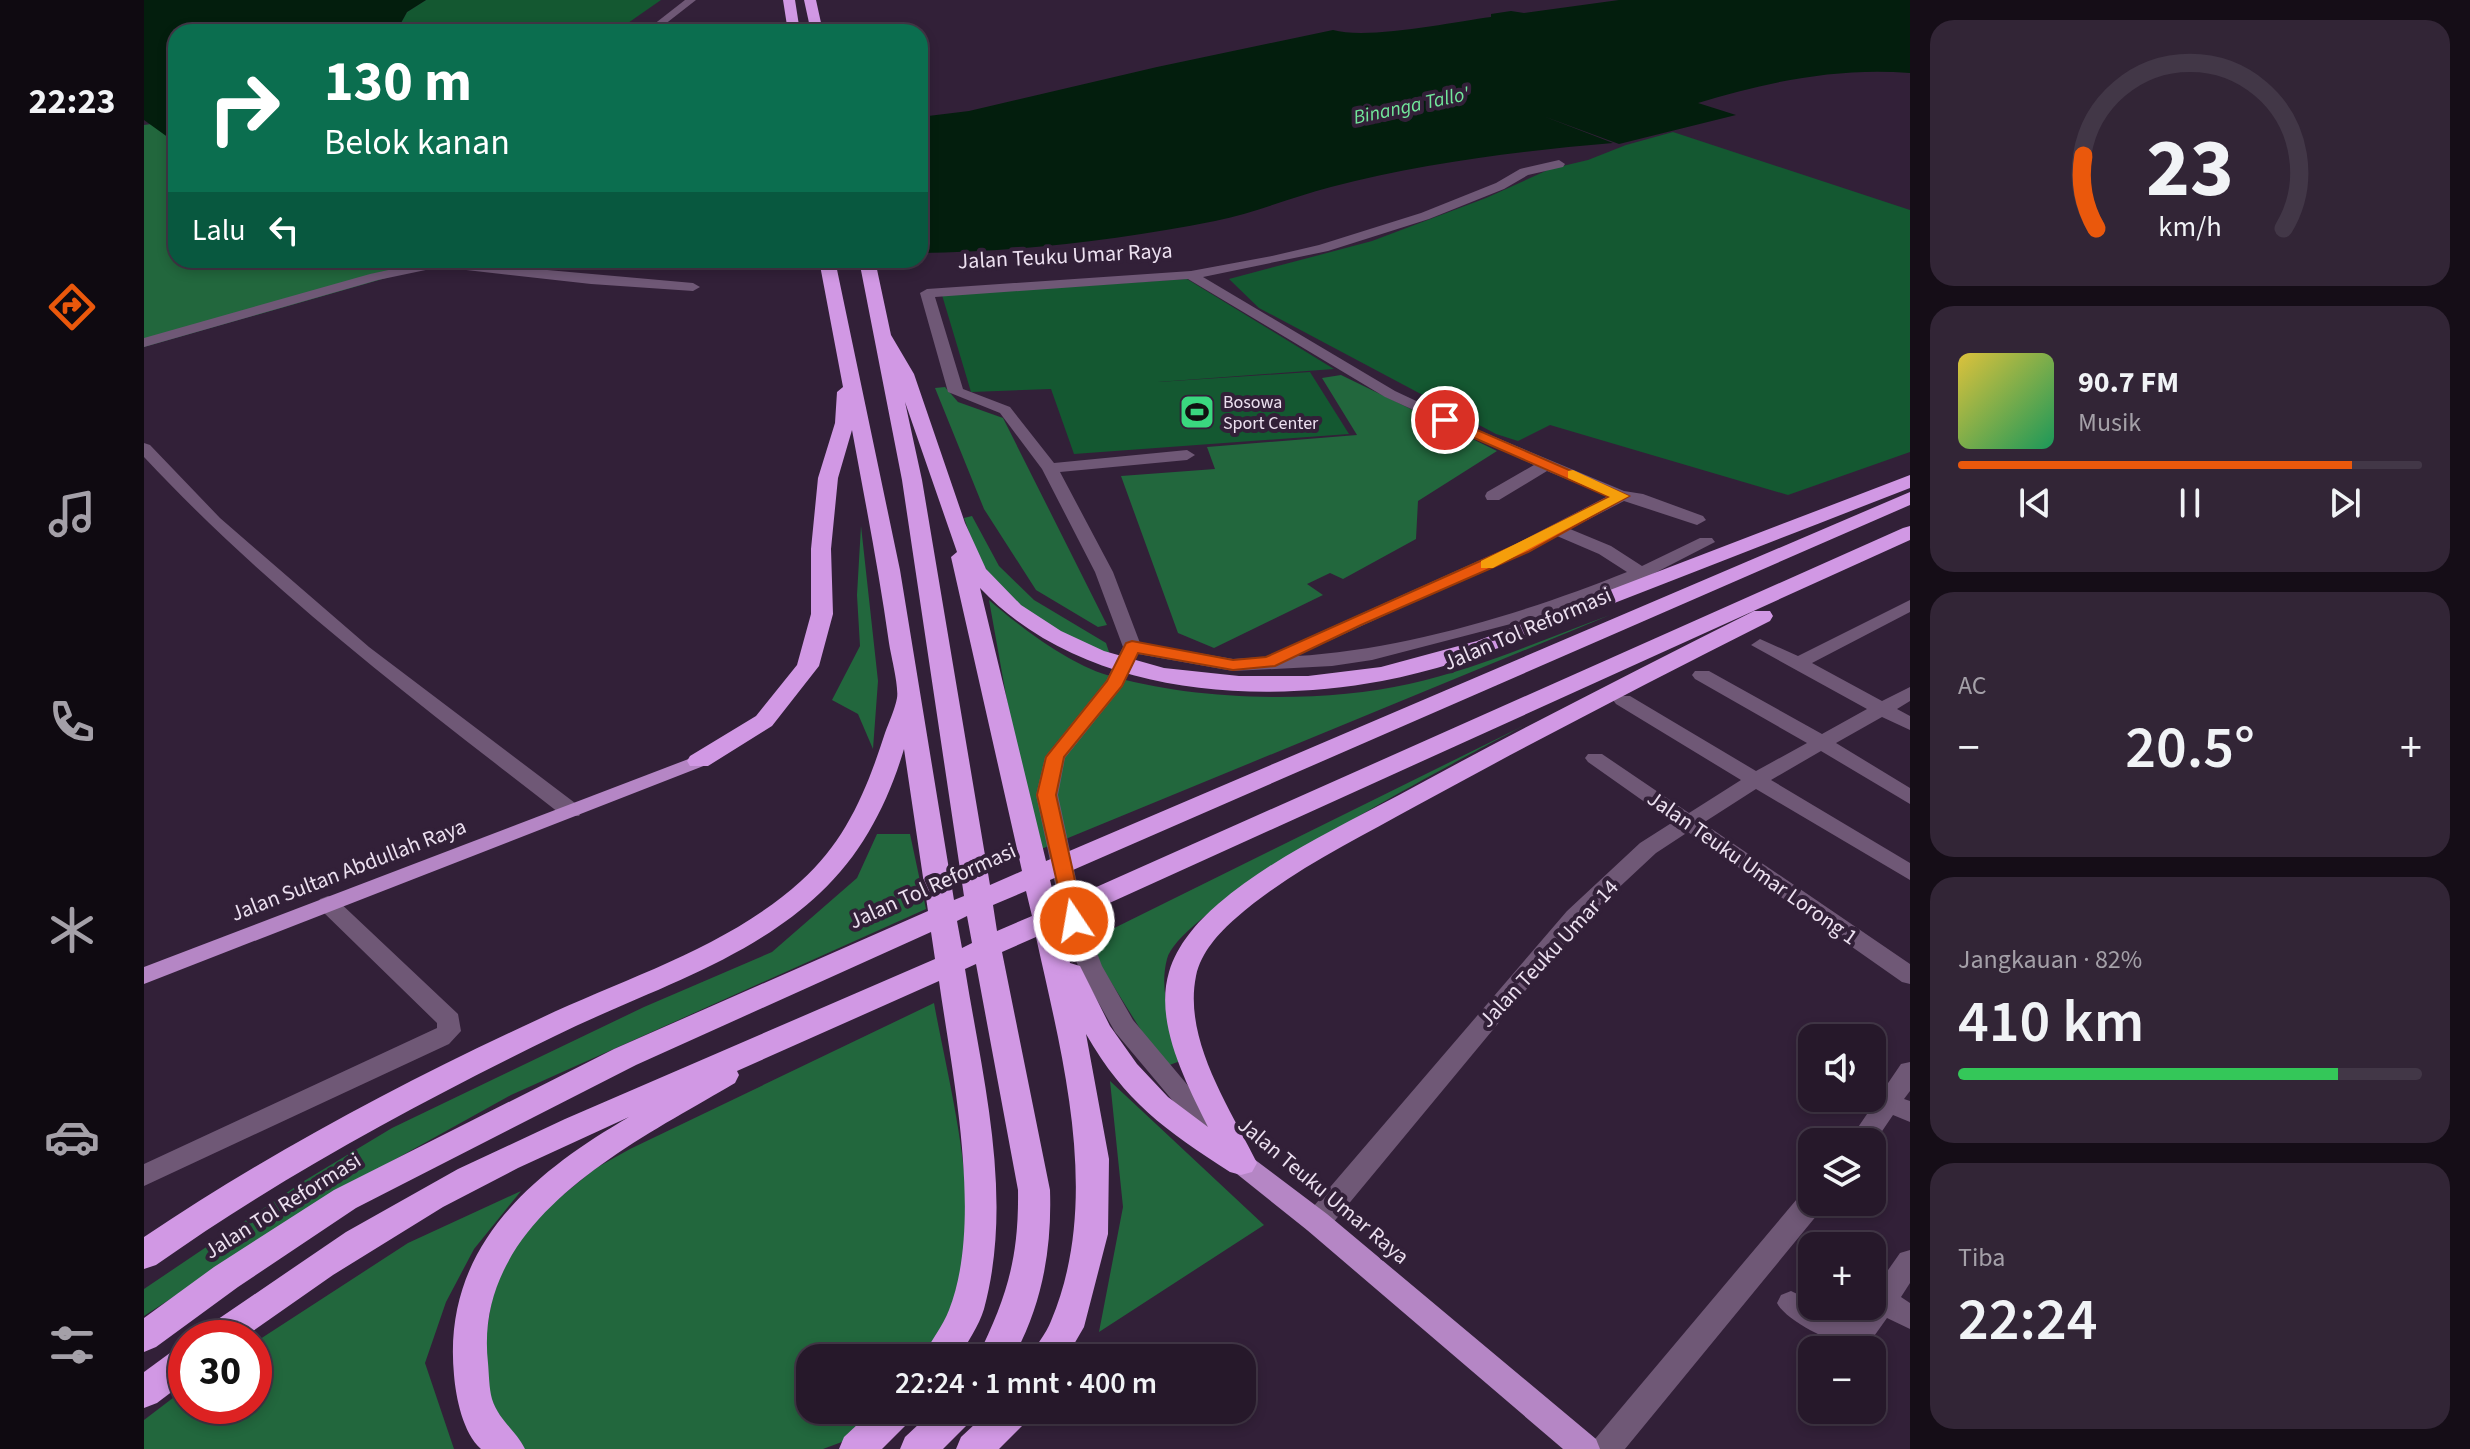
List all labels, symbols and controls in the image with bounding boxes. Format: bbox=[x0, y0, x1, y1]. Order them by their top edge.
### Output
text: 130 m bbox=[324, 43, 472, 122]
icon: right bbox=[192, 56, 296, 160]
text: 22:23 bbox=[29, 76, 115, 127]
water label: Binanga Tallo' bbox=[1351, 80, 1472, 132]
text: 23 bbox=[2146, 109, 2234, 227]
text: Belok kanan bbox=[324, 117, 510, 168]
text: km/h bbox=[2158, 207, 2222, 247]
icon: left bbox=[262, 208, 306, 252]
text: Lalu bbox=[192, 209, 246, 252]
street label: Jalan Teuku Umar Raya bbox=[957, 234, 1173, 278]
icon: directions bbox=[44, 279, 100, 335]
text: 90.7 FM bbox=[2078, 361, 2179, 404]
pin bbox=[1411, 386, 1479, 454]
place label: Bosowa Sport Center bbox=[1223, 390, 1319, 436]
sports icon: Bosowa Sport Center bbox=[1178, 393, 1216, 431]
icon: arrive bbox=[1423, 398, 1467, 442]
text: Musik bbox=[2078, 404, 2141, 441]
icon: previous bbox=[2013, 481, 2057, 525]
icon: pause bbox=[2168, 481, 2212, 525]
icon: next bbox=[2323, 481, 2367, 525]
icon: music bbox=[44, 486, 100, 542]
street label: Jalan Tol Reformasi bbox=[1438, 579, 1616, 679]
text: AC bbox=[1958, 667, 1987, 704]
icon: phone bbox=[44, 694, 100, 750]
text: 20.5° bbox=[2125, 706, 2255, 791]
text: − bbox=[1958, 717, 1980, 780]
text: + bbox=[2400, 717, 2422, 780]
street label: Jalan Teuku Umar Lorong 1 bbox=[1641, 783, 1864, 953]
street label: Jalan Sultan Abdullah Raya bbox=[226, 810, 471, 930]
street label: Jalan Tol Reformasi bbox=[844, 835, 1021, 937]
street label: Jalan Teuku Umar 14 bbox=[1471, 872, 1626, 1035]
position arrow bbox=[1032, 879, 1116, 963]
icon: climate bbox=[44, 902, 100, 958]
text: Jangkauan · 82% bbox=[1958, 941, 2142, 978]
text: 410 km bbox=[1958, 980, 2144, 1065]
map controls bbox=[1798, 1024, 1886, 1424]
button: sound bbox=[1798, 1024, 1886, 1112]
icon: car bbox=[44, 1109, 100, 1165]
street label: Jalan Teuku Umar Raya bbox=[1231, 1109, 1416, 1272]
button: layers bbox=[1798, 1128, 1886, 1216]
street label: Jalan Tol Reformasi bbox=[198, 1145, 367, 1267]
button: + bbox=[1798, 1232, 1886, 1320]
text: Tiba bbox=[1958, 1239, 2005, 1276]
text: 22:24 bbox=[1958, 1278, 2098, 1363]
icon: filters bbox=[44, 1317, 100, 1373]
speed limit sign: 30 bbox=[168, 1320, 272, 1424]
button: − bbox=[1798, 1336, 1886, 1424]
text: 22:24 · 1 mnt · 400 m bbox=[895, 1362, 1157, 1405]

